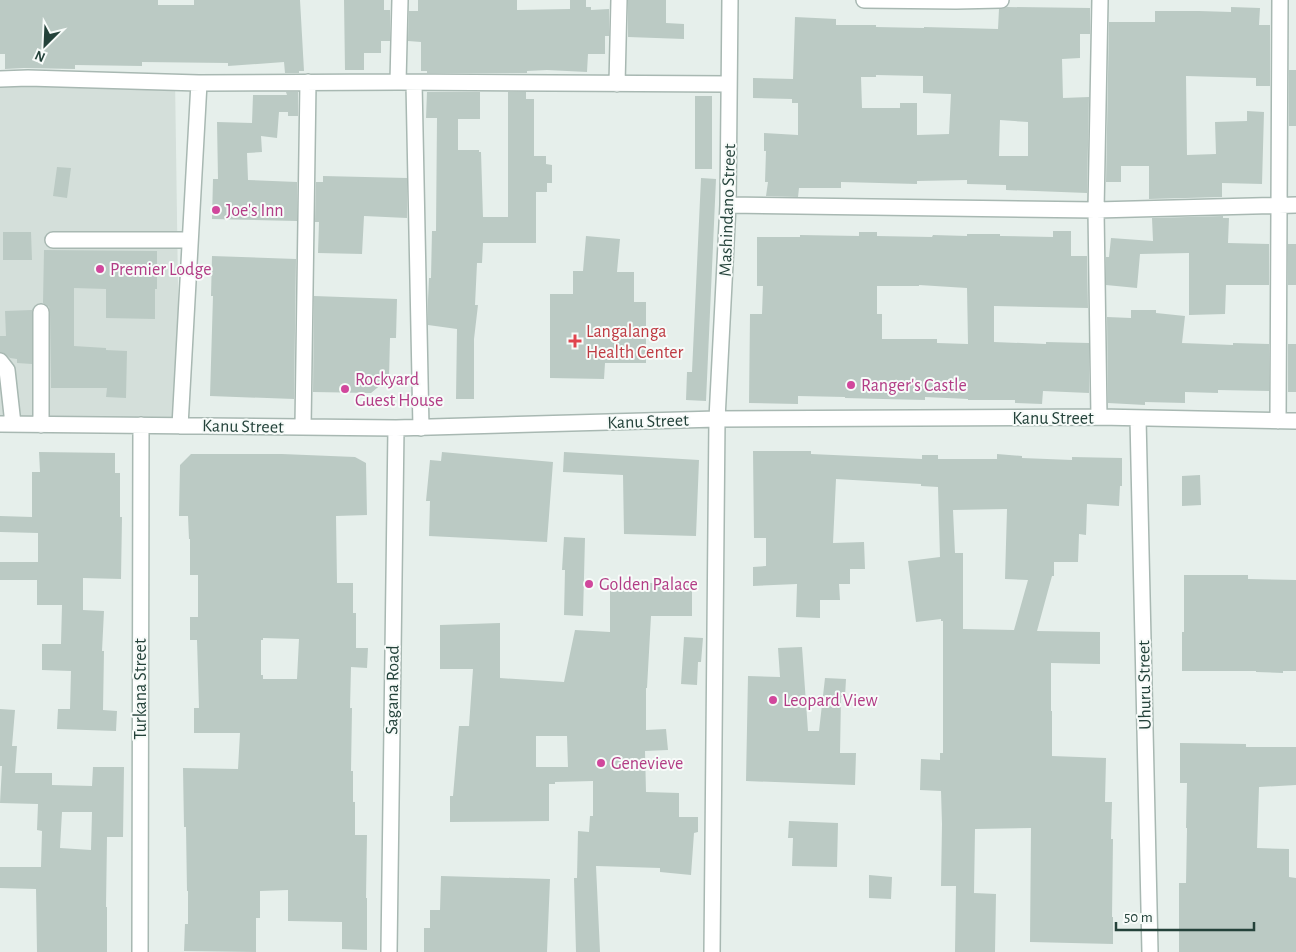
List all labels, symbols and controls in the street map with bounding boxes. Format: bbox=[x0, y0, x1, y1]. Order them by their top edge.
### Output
north arrow bbox=[20, 20, 70, 70]
text: N bbox=[33, 48, 47, 64]
street label: Mashindano Street bbox=[717, 143, 739, 277]
place label: Joe's Inn bbox=[226, 202, 284, 220]
marker: Joe's Inn bbox=[210, 204, 222, 216]
place label: Premier Lodge bbox=[110, 261, 212, 279]
marker: Premier Lodge bbox=[94, 263, 106, 275]
place label: Langalanga Health Center bbox=[586, 323, 683, 362]
marker: Langalanga Health Center bbox=[568, 334, 582, 348]
place label: Rockyard Guest House bbox=[355, 371, 443, 410]
place label: Ranger's Castle bbox=[861, 377, 967, 395]
marker: Ranger's Castle bbox=[845, 379, 857, 391]
marker: Rockyard Guest House bbox=[339, 383, 351, 395]
street label: Kanu Street bbox=[1012, 410, 1094, 428]
street label: Kanu Street bbox=[607, 412, 689, 432]
street label: Kanu Street bbox=[202, 417, 284, 437]
place label: Golden Palace bbox=[599, 576, 698, 594]
marker: Golden Palace bbox=[583, 578, 595, 590]
street label: Turkana Street bbox=[132, 638, 150, 740]
street label: Uhuru Street bbox=[1135, 640, 1155, 730]
street label: Sagana Road bbox=[383, 645, 403, 735]
place label: Leopard View bbox=[783, 692, 878, 710]
marker: Leopard View bbox=[767, 694, 779, 706]
place label: Genevieve bbox=[611, 755, 683, 773]
marker: Genevieve bbox=[595, 757, 607, 769]
scale bar bbox=[1116, 900, 1254, 932]
text: 50 m bbox=[1124, 910, 1153, 925]

